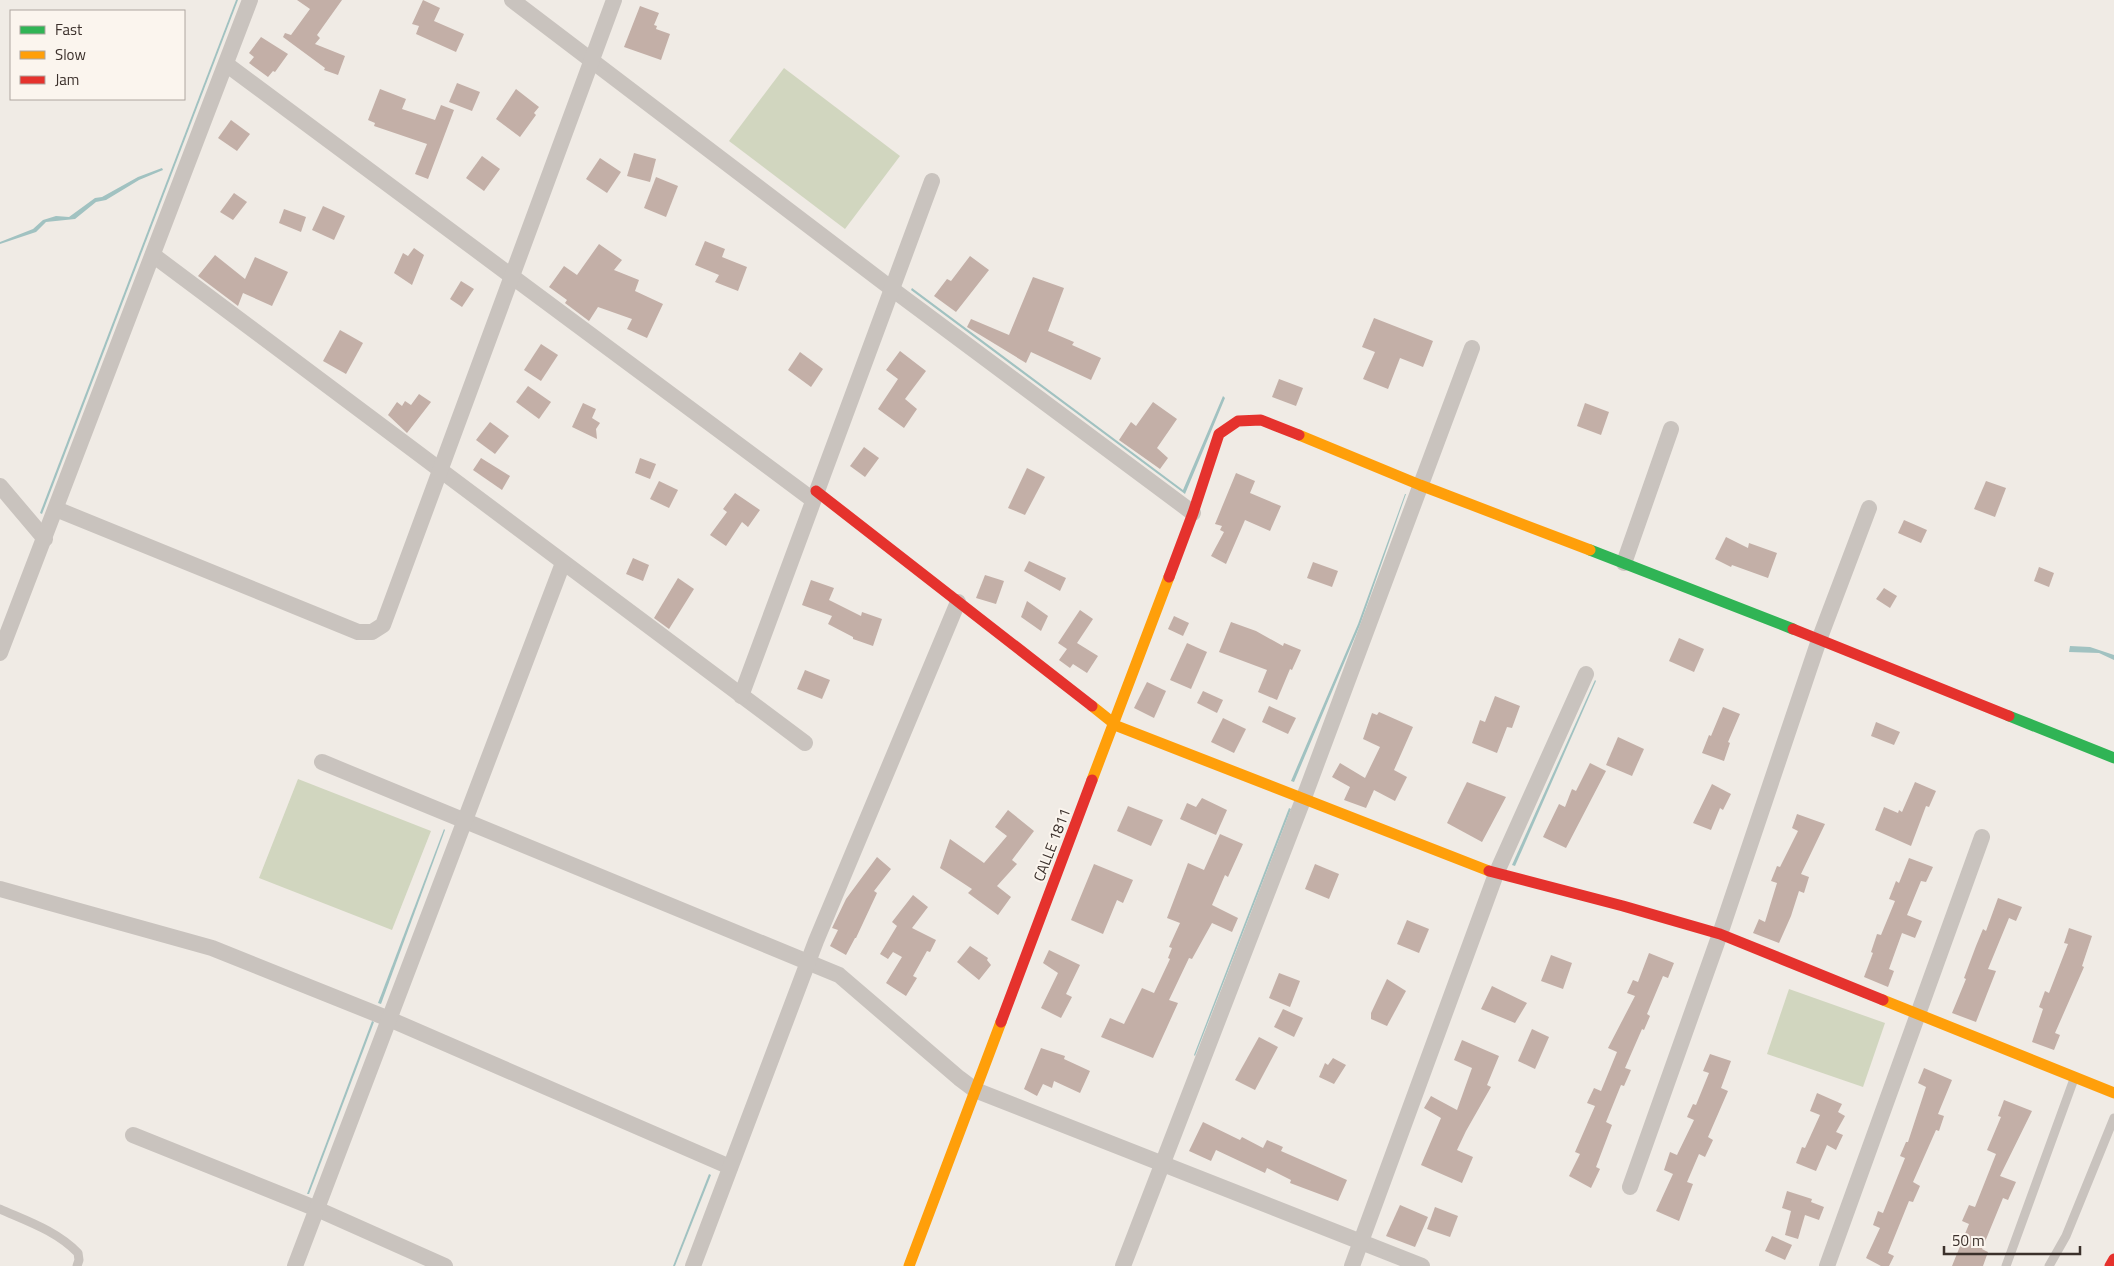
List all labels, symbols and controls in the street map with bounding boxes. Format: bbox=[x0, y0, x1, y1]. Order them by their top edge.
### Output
legend bbox=[10, 10, 185, 100]
text: Fast bbox=[55, 18, 83, 41]
text: Slow bbox=[55, 43, 86, 66]
text: Jam bbox=[55, 68, 79, 91]
street label: CALLE 1811 bbox=[1027, 805, 1076, 885]
scale bar bbox=[1944, 1224, 2080, 1256]
text: 50 m bbox=[1952, 1229, 1985, 1252]

